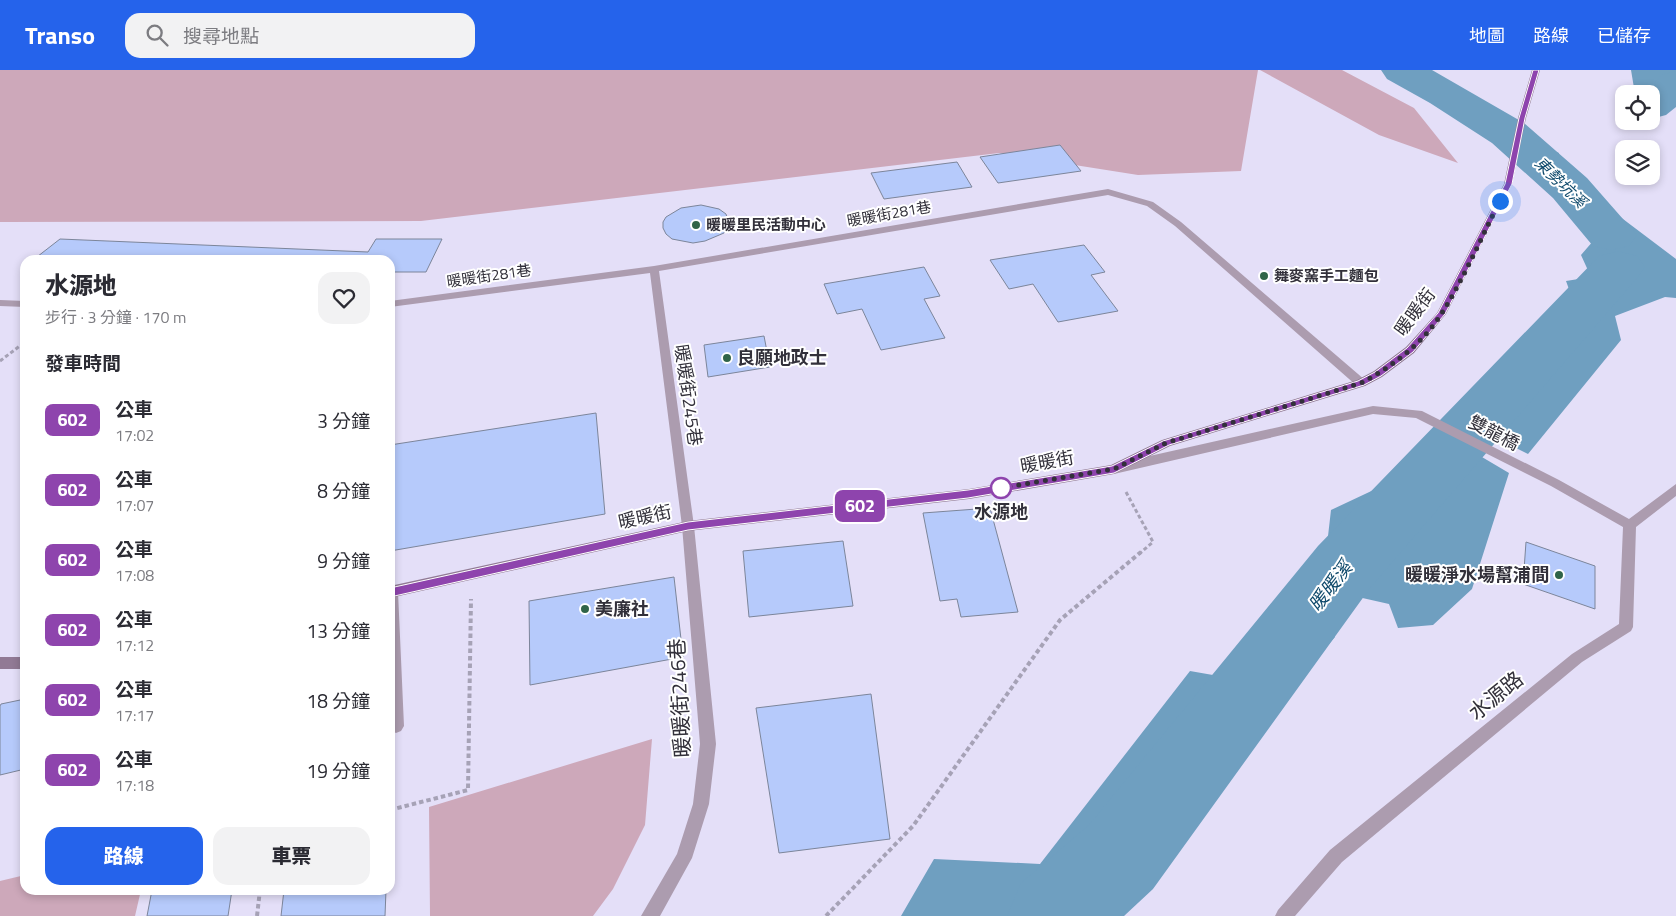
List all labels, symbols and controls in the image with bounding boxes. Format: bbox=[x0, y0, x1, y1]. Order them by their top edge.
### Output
search box bbox=[125, 13, 475, 58]
text: Transo bbox=[25, 17, 95, 53]
icon: search bbox=[143, 21, 171, 49]
text: 搜尋地點 bbox=[183, 21, 259, 50]
text: 地圖 bbox=[1469, 22, 1505, 49]
text: 路線 bbox=[1533, 22, 1569, 49]
text: 已儲存 bbox=[1597, 22, 1651, 49]
map controls bbox=[1615, 85, 1660, 185]
button: locate bbox=[1615, 85, 1660, 130]
button: layers bbox=[1615, 140, 1660, 185]
water label: 東勢坑溪 bbox=[1530, 151, 1594, 214]
your location bbox=[1488, 189, 1513, 214]
street label: 暖暖街281巷 bbox=[845, 195, 933, 232]
place label: 暖暖里民活動中心 bbox=[706, 213, 826, 236]
marker: 暖暖里民活動中心 bbox=[690, 219, 702, 231]
street label: 暖暖街281巷 bbox=[445, 258, 533, 293]
place label: 舞麥窯手工麵包 bbox=[1274, 264, 1379, 287]
text: 水源地 bbox=[45, 267, 117, 303]
marker: 舞麥窯手工麵包 bbox=[1258, 270, 1270, 282]
button: heart bbox=[318, 272, 370, 324]
street label: 暖暖街 bbox=[1388, 282, 1442, 341]
text: 步行 · 3 分鐘 · 170 m bbox=[45, 305, 186, 329]
street label: 暖暖街245巷 bbox=[668, 342, 709, 447]
place label: 良願地政士 bbox=[737, 344, 827, 371]
text: 發車時間 bbox=[45, 348, 121, 377]
marker: 良願地政士 bbox=[721, 352, 733, 364]
text: 公車 bbox=[115, 394, 153, 423]
text: 602 bbox=[57, 406, 88, 433]
text: 3 分鐘 bbox=[317, 406, 370, 435]
street label: 雙龍橋 bbox=[1464, 408, 1524, 457]
text: 17:02 bbox=[115, 423, 154, 447]
street label: 暖暖街 bbox=[1018, 444, 1076, 479]
text: 公車 bbox=[115, 464, 153, 493]
text: 602 bbox=[57, 476, 88, 503]
text: 8 分鐘 bbox=[317, 476, 370, 505]
marker: 水源地 bbox=[990, 477, 1012, 499]
line badge: 602 bbox=[831, 490, 889, 522]
text: 602 bbox=[845, 492, 875, 519]
text: 17:07 bbox=[115, 493, 154, 517]
street label: 暖暖街 bbox=[616, 498, 674, 535]
place label: 水源地 bbox=[974, 498, 1028, 525]
text: 公車 bbox=[115, 534, 153, 563]
text: 602 bbox=[57, 546, 88, 573]
text: 9 分鐘 bbox=[317, 546, 370, 575]
water label: 暖暖溪 bbox=[1301, 552, 1360, 617]
place label: 暖暖淨水場幫浦間 bbox=[1405, 561, 1549, 588]
text: 17:08 bbox=[115, 563, 154, 587]
marker: 暖暖淨水場幫浦間 bbox=[1553, 569, 1565, 581]
place label: 美廉社 bbox=[595, 595, 649, 622]
marker: 美廉社 bbox=[579, 603, 591, 615]
text: 公車 bbox=[115, 604, 153, 633]
text: 602 bbox=[57, 616, 88, 643]
text: 13 分鐘 bbox=[307, 616, 370, 645]
text: 17:12 bbox=[115, 633, 154, 657]
street label: 暖暖街246巷 bbox=[660, 638, 698, 758]
street label: 水源路 bbox=[1461, 663, 1530, 727]
text: 公車 bbox=[115, 674, 153, 703]
text: 602 bbox=[57, 686, 88, 713]
text: 18 分鐘 bbox=[307, 686, 370, 715]
text: 17:17 bbox=[115, 703, 154, 727]
text: 公車 bbox=[115, 744, 153, 773]
text: 602 bbox=[57, 756, 88, 783]
text: 19 分鐘 bbox=[307, 756, 370, 785]
text: 17:18 bbox=[115, 773, 154, 797]
button: 路線 bbox=[45, 827, 203, 885]
button: 車票 bbox=[213, 827, 370, 885]

